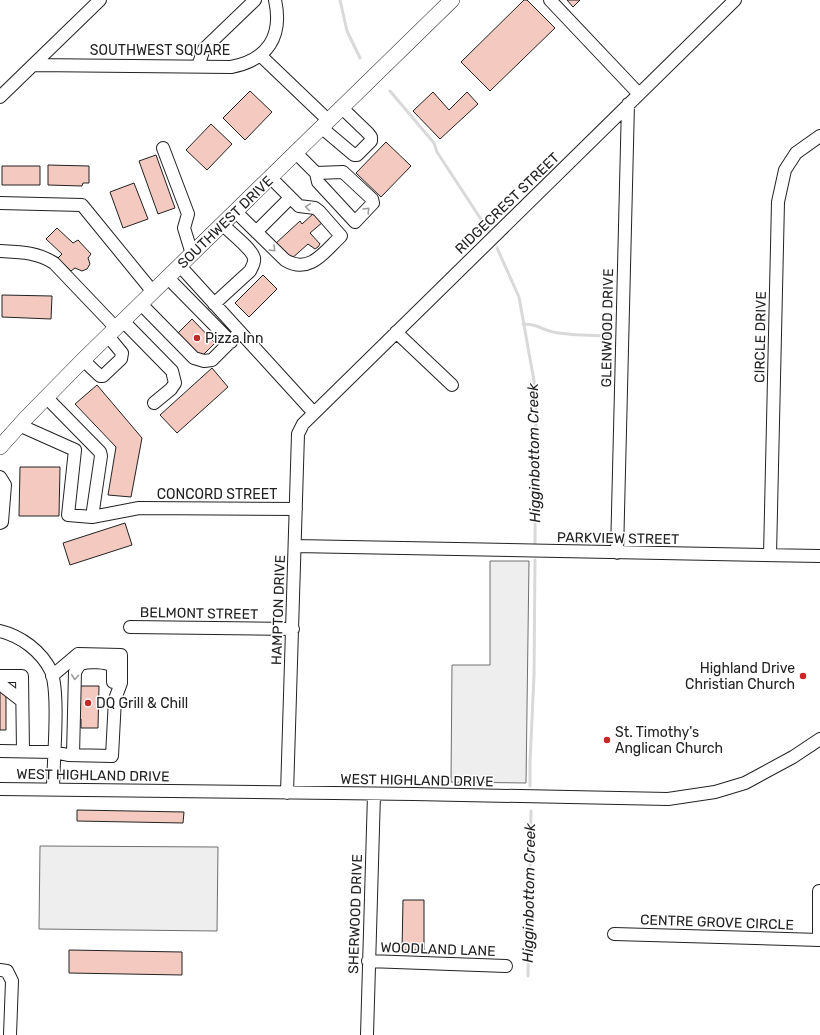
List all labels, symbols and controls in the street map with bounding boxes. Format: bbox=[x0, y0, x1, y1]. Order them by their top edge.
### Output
street label: SOUTHWEST SQUARE bbox=[90, 42, 230, 59]
street label: RIDGECREST STREET bbox=[452, 149, 563, 258]
street label: SOUTHWEST DRIVE bbox=[174, 173, 277, 272]
one-way arrow bbox=[305, 203, 311, 212]
one-way arrow bbox=[362, 207, 370, 215]
one-way arrow bbox=[268, 244, 276, 252]
street label: GLENWOOD DRIVE bbox=[598, 268, 617, 388]
street label: CIRCLE DRIVE bbox=[751, 291, 770, 383]
place label: Pizza Inn bbox=[205, 330, 264, 347]
marker: Pizza Inn bbox=[192, 333, 202, 343]
water label: Higginbottom Creek bbox=[524, 383, 544, 523]
street label: CONCORD STREET bbox=[157, 486, 277, 503]
street label: PARKVIEW STREET bbox=[557, 529, 679, 548]
street label: HAMPTON DRIVE bbox=[268, 555, 289, 665]
street label: BELMONT STREET bbox=[140, 604, 258, 623]
place label: Highland Drive Christian Church bbox=[685, 660, 795, 693]
marker: Highland Drive Christian Church bbox=[798, 671, 808, 681]
one-way arrow bbox=[71, 674, 80, 681]
place label: DQ Grill & Chill bbox=[96, 695, 188, 712]
marker: DQ Grill & Chill bbox=[83, 698, 93, 708]
place label: St. Timothy's Anglican Church bbox=[615, 724, 723, 757]
marker: St. Timothy's Anglican Church bbox=[602, 735, 612, 745]
street label: WEST HIGHLAND DRIVE bbox=[16, 766, 170, 785]
street label: WEST HIGHLAND DRIVE bbox=[340, 771, 494, 790]
water label: Higginbottom Creek bbox=[519, 823, 539, 963]
street label: SHERWOOD DRIVE bbox=[345, 854, 366, 974]
street label: CENTRE GROVE CIRCLE bbox=[640, 911, 794, 934]
street label: WOODLAND LANE bbox=[380, 939, 496, 960]

